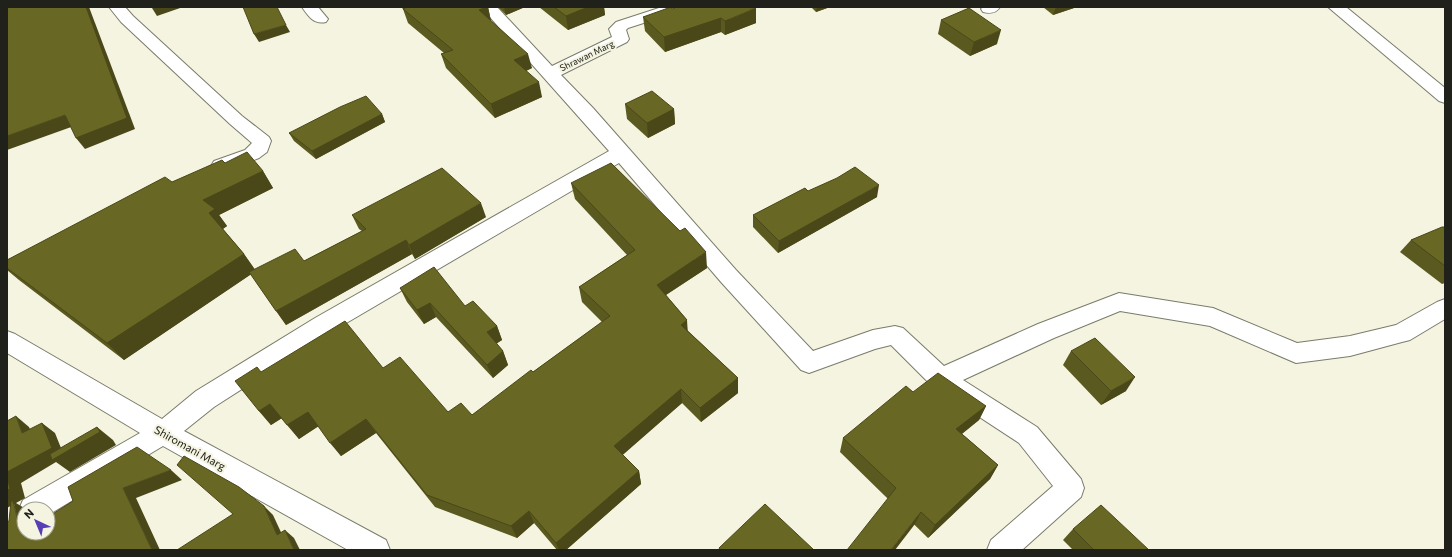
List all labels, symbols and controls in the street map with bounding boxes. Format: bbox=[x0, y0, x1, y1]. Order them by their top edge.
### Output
street label: Shrawan Marg bbox=[558, 38, 616, 73]
street label: Shiromani Marg bbox=[152, 423, 228, 473]
north arrow bbox=[16, 501, 56, 541]
text: N bbox=[21, 506, 36, 521]

